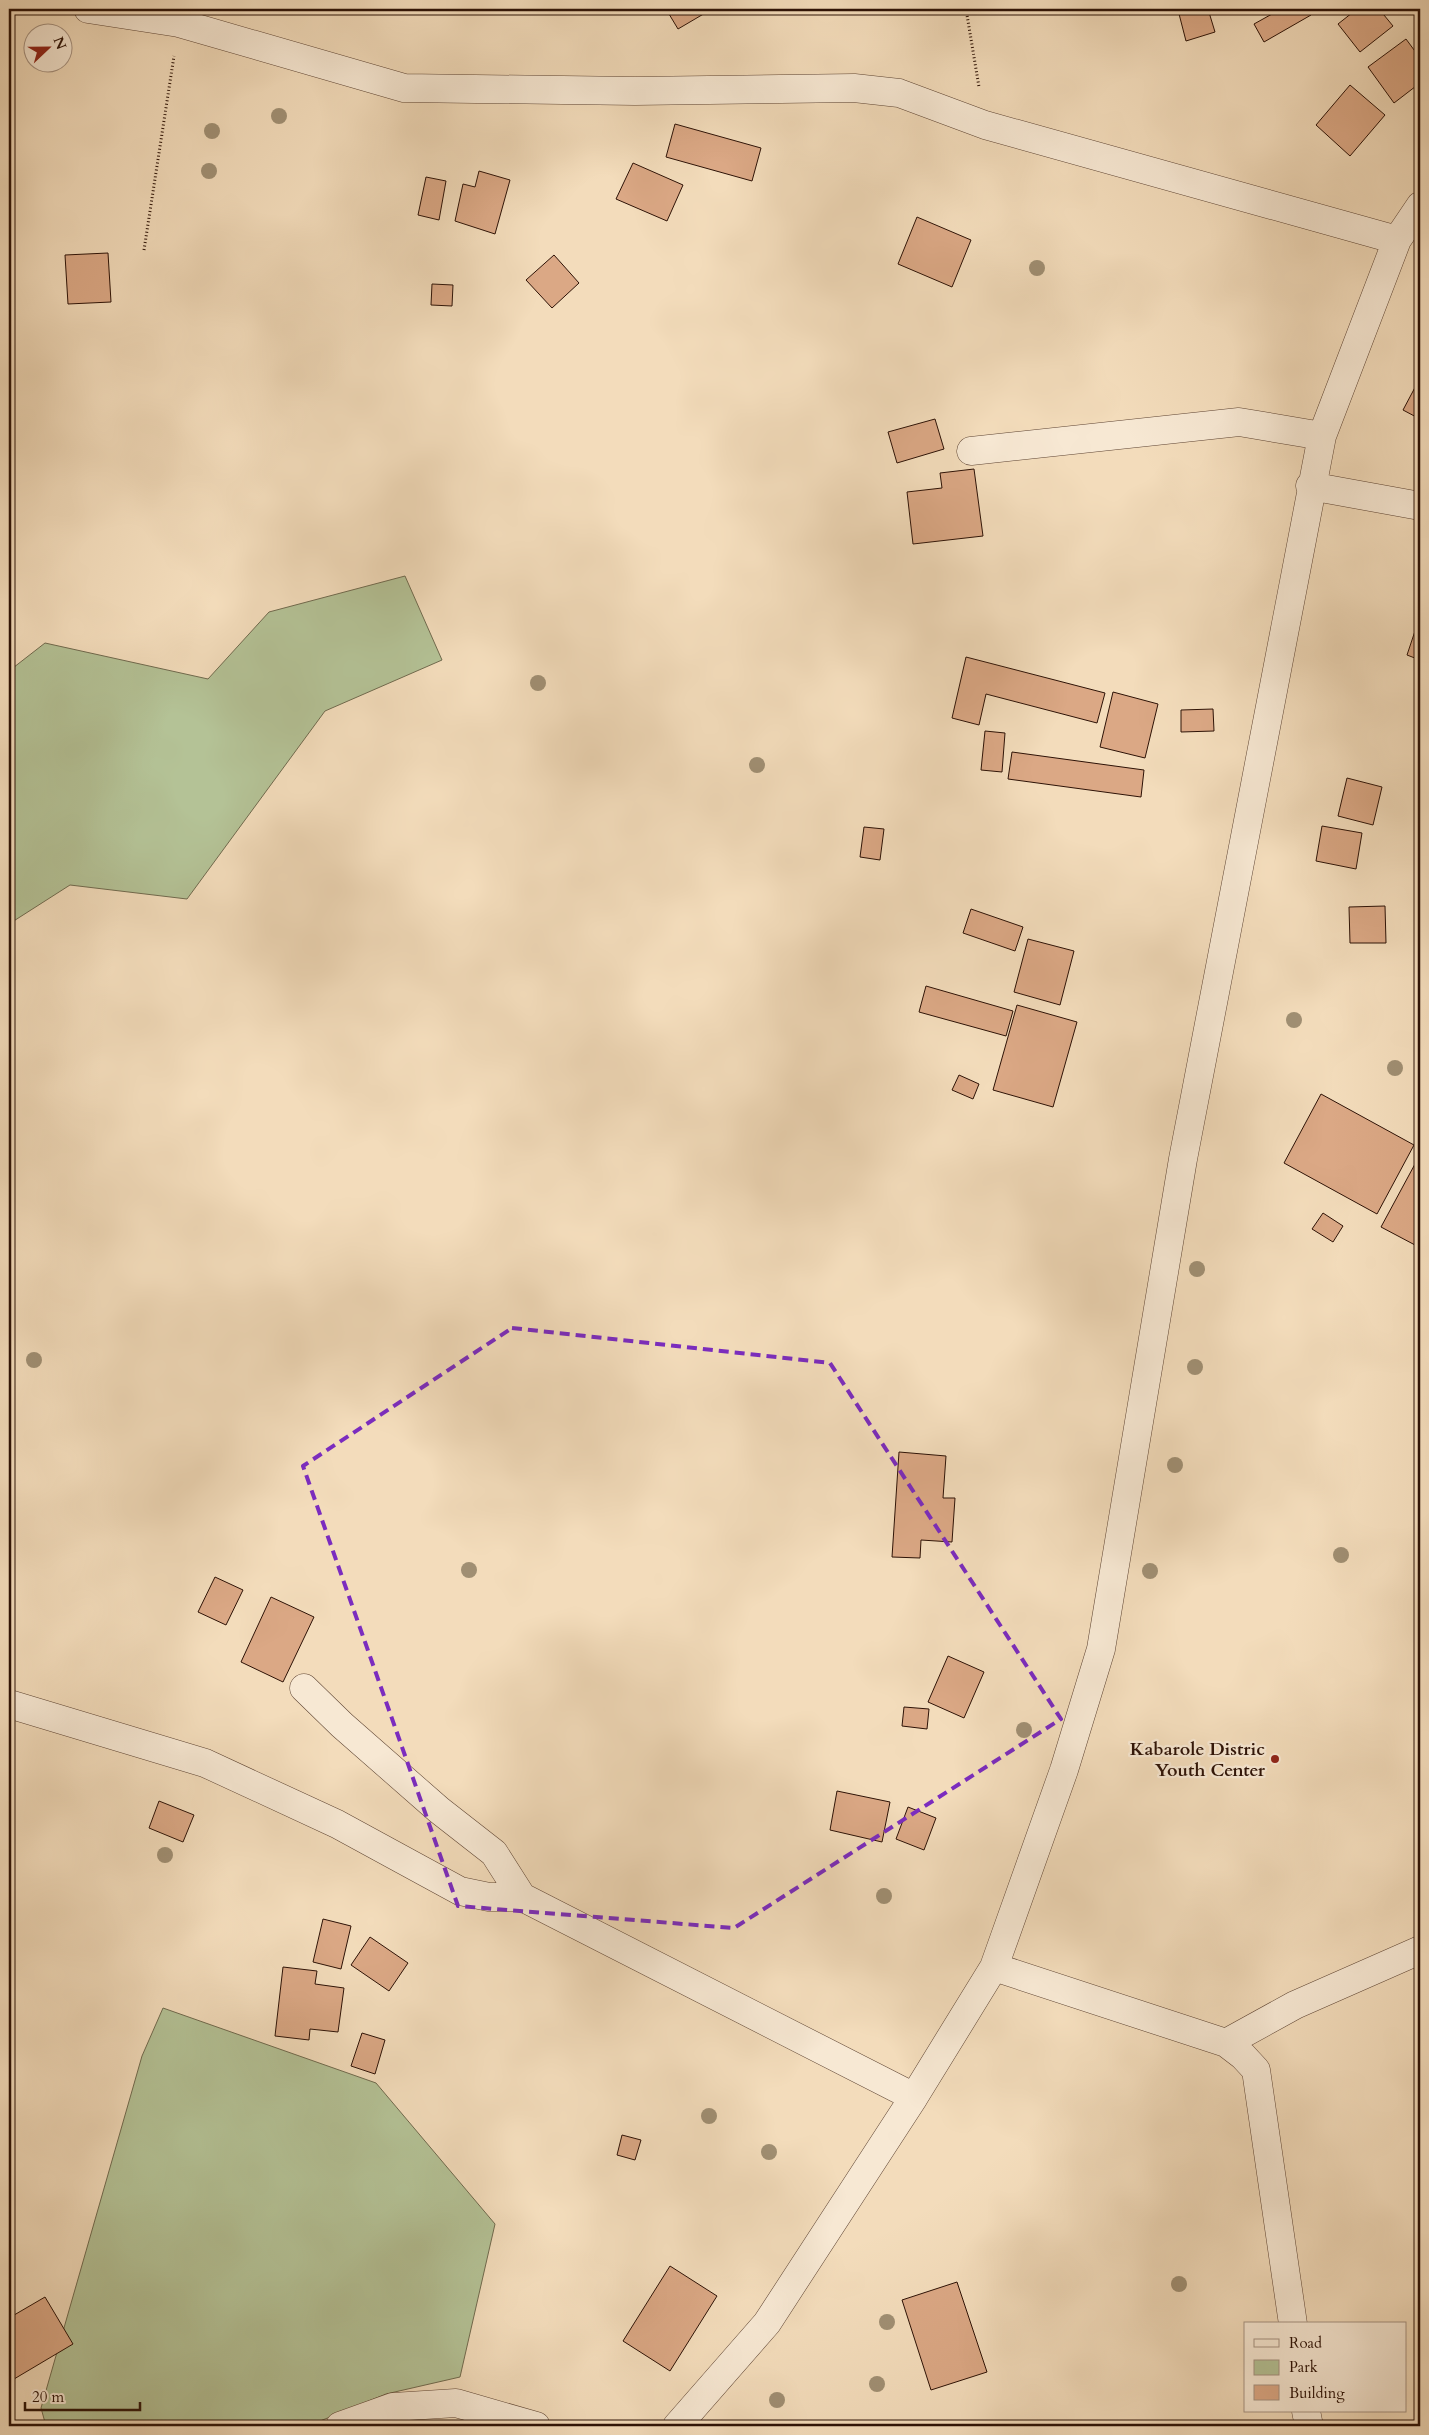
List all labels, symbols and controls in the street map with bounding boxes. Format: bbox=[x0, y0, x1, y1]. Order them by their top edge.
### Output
north arrow bbox=[22, 22, 72, 72]
text: N bbox=[49, 34, 71, 53]
place label: Kabarole Distric Youth Center bbox=[1130, 1737, 1266, 1783]
marker: Kabarole Distric Youth Center bbox=[1269, 1753, 1281, 1765]
legend bbox=[1244, 2322, 1406, 2412]
text: Road bbox=[1289, 2333, 1322, 2353]
text: Park bbox=[1289, 2357, 1318, 2377]
scale bar bbox=[25, 2380, 140, 2412]
text: Building bbox=[1289, 2383, 1345, 2403]
text: 20 m bbox=[32, 2387, 64, 2407]

